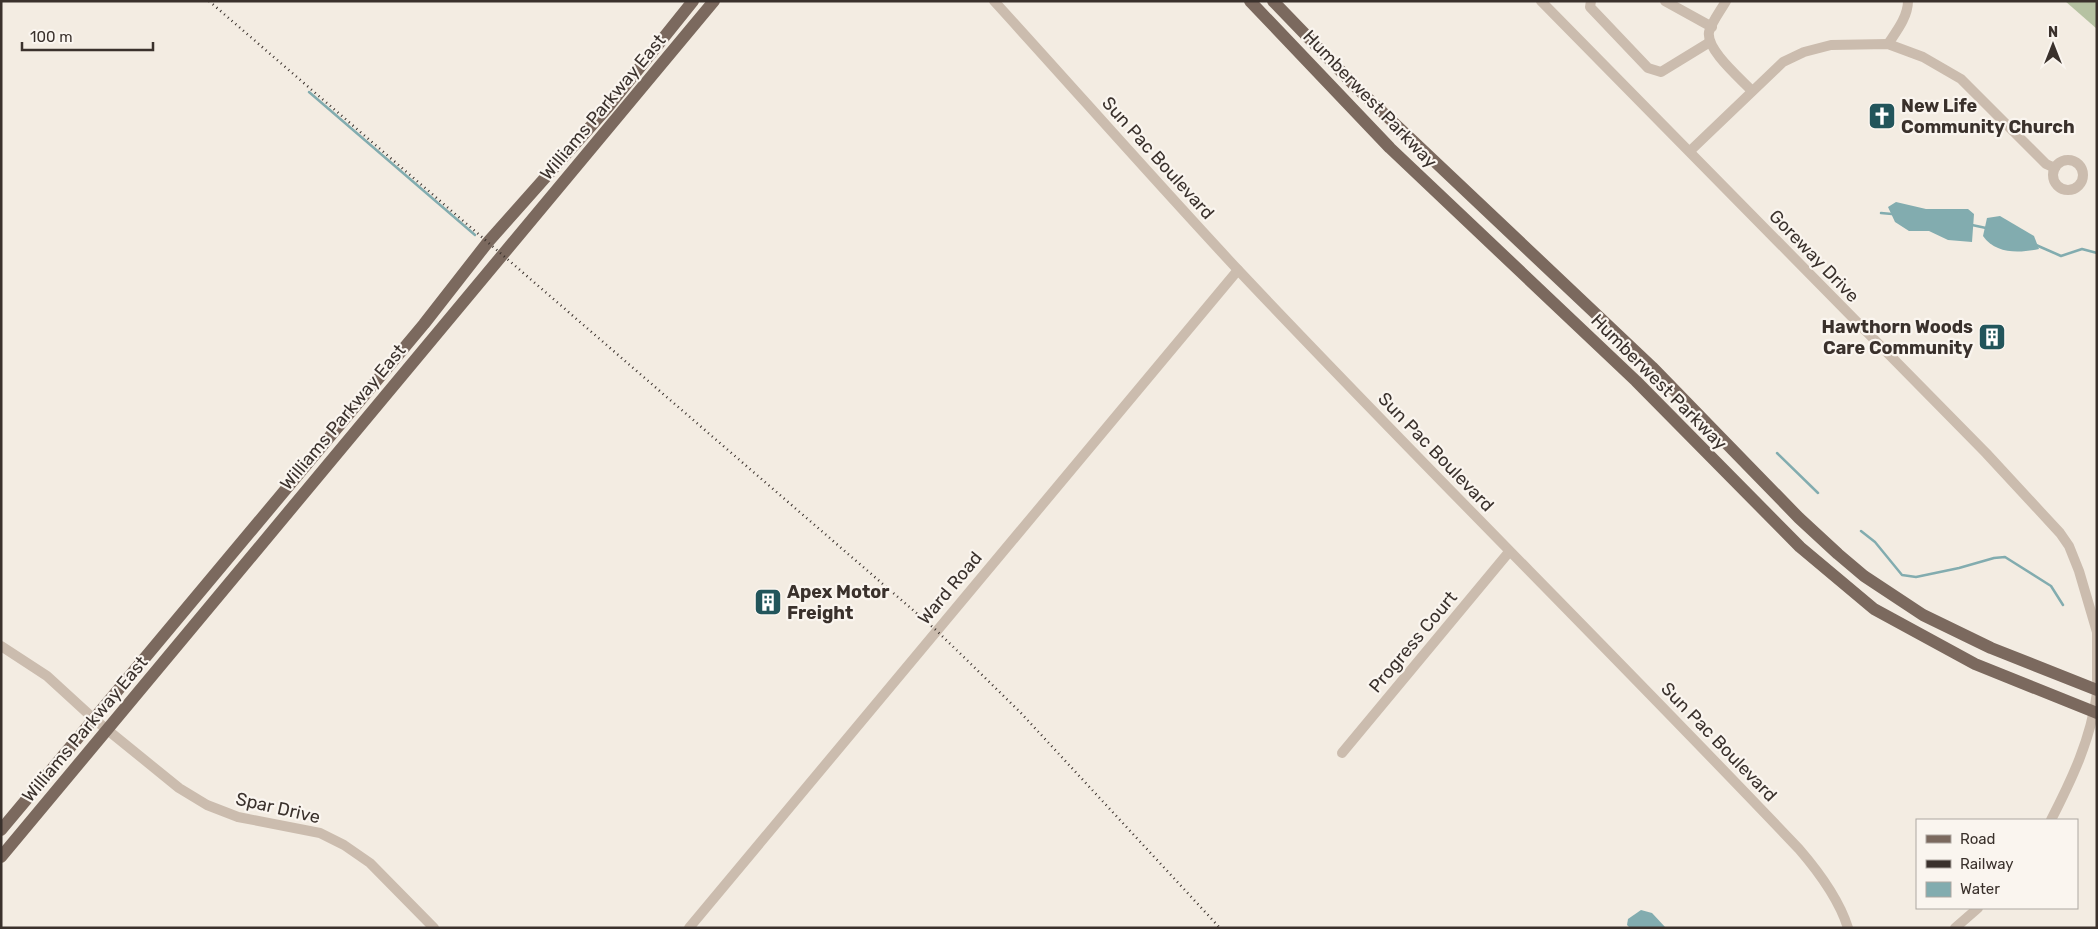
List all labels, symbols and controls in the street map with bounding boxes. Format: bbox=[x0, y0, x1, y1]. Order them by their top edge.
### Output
scale bar bbox=[22, 20, 154, 52]
north arrow bbox=[2028, 20, 2078, 70]
text: N bbox=[2048, 24, 2058, 41]
street label: Humberwest Parkway bbox=[1298, 25, 1442, 173]
text: 100 m bbox=[30, 28, 72, 46]
street label: Williams Parkway East bbox=[536, 30, 670, 184]
street label: Sun Pac Boulevard bbox=[1097, 92, 1219, 224]
place label: New Life Community Church bbox=[1901, 95, 2075, 138]
church icon: New Life Community Church bbox=[1867, 101, 1897, 131]
street label: Goreway Drive bbox=[1764, 205, 1864, 307]
street label: Humberwest Parkway bbox=[1586, 309, 1732, 455]
place label: Hawthorn Woods Care Community bbox=[1822, 316, 1973, 359]
building icon: Hawthorn Woods Care Community bbox=[1977, 322, 2007, 352]
street label: Williams Parkway East bbox=[276, 340, 410, 494]
street label: Sun Pac Boulevard bbox=[1373, 388, 1499, 516]
street label: Ward Road bbox=[913, 547, 987, 629]
place label: Apex Motor Freight bbox=[787, 581, 889, 624]
building icon: Apex Motor Freight bbox=[753, 587, 783, 617]
street label: Progress Court bbox=[1364, 587, 1462, 697]
street label: Williams Parkway East bbox=[18, 652, 152, 806]
street label: Sun Pac Boulevard bbox=[1656, 678, 1782, 806]
street label: Spar Drive bbox=[234, 788, 322, 828]
legend bbox=[1916, 819, 2078, 909]
text: Road bbox=[1960, 830, 1996, 848]
text: Railway bbox=[1960, 855, 2014, 873]
text: Water bbox=[1960, 880, 2000, 898]

